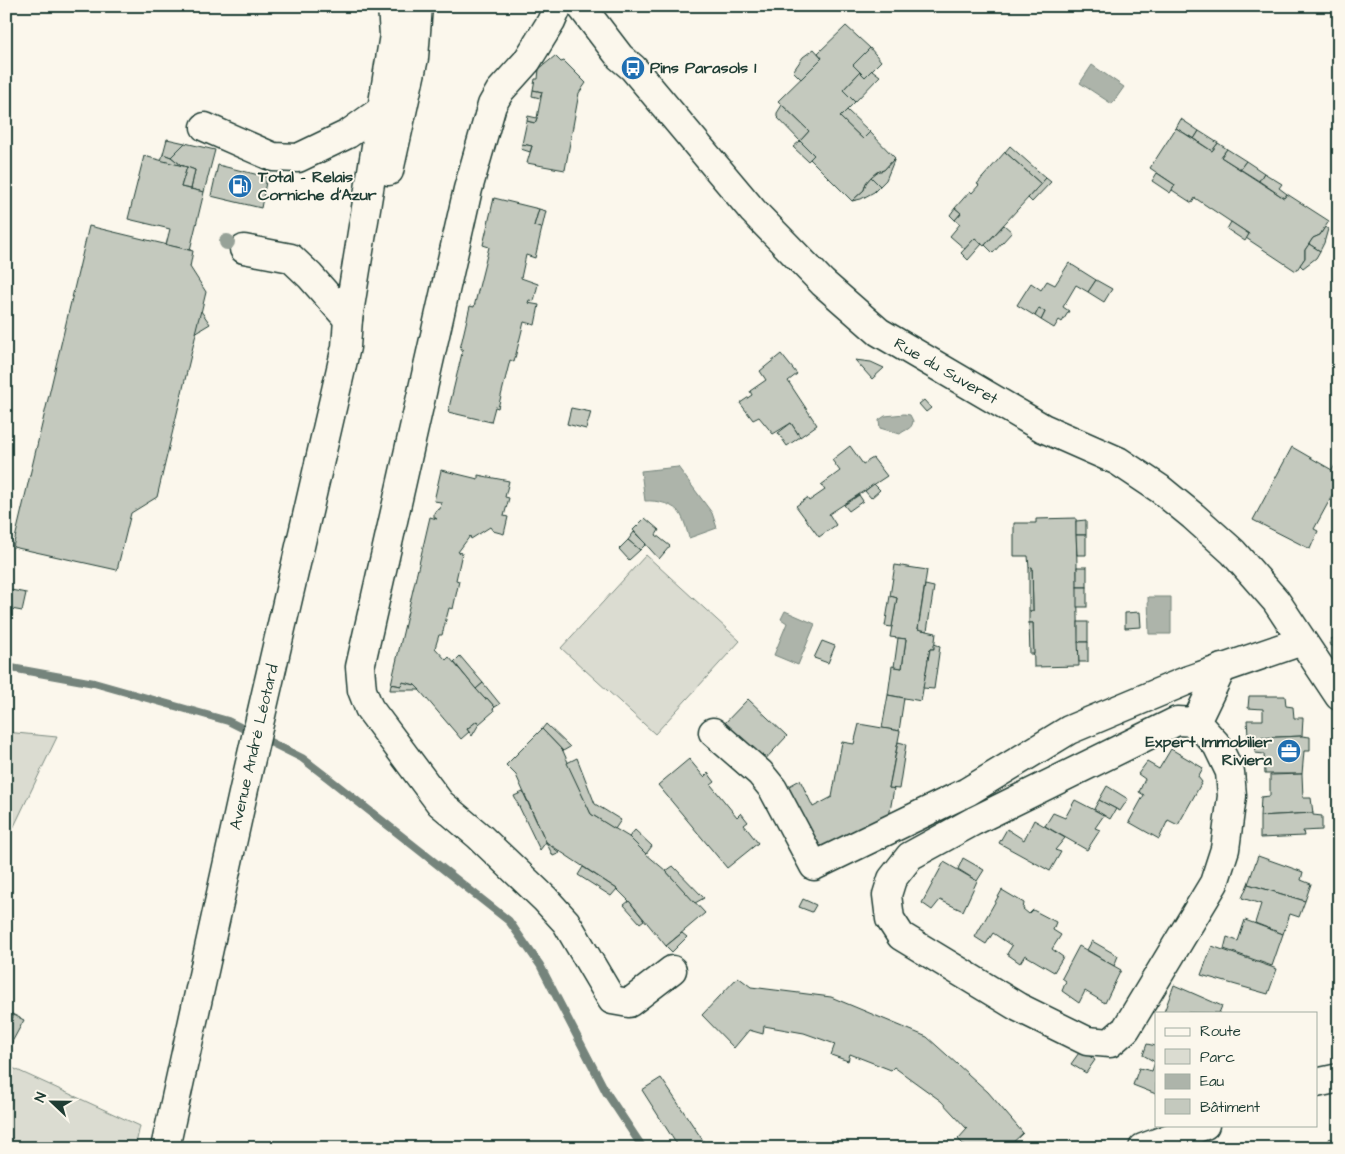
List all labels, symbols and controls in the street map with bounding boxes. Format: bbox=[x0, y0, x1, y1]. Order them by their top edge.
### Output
bus stop icon: Pins Parasols 1 bbox=[620, 55, 646, 81]
place label: Pins Parasols 1 bbox=[650, 57, 757, 79]
place label: Total - Relais Corniche d'Azur bbox=[257, 166, 377, 206]
fuel station icon: Total - Relais Corniche d'Azur bbox=[227, 173, 253, 199]
street label: Rue du Suveret bbox=[890, 332, 1002, 410]
street label: Avenue André Léotard bbox=[224, 662, 284, 832]
place label: Expert Immobilier Riviera bbox=[1146, 731, 1273, 771]
office icon: Expert Immobilier Riviera bbox=[1276, 738, 1302, 764]
legend bbox=[1155, 1012, 1318, 1126]
text: Route bbox=[1200, 1021, 1241, 1042]
text: Parc bbox=[1200, 1047, 1235, 1068]
text: Eau bbox=[1200, 1071, 1225, 1092]
north arrow bbox=[28, 1076, 78, 1126]
text: N bbox=[30, 1089, 52, 1105]
text: Bâtiment bbox=[1200, 1097, 1260, 1118]

